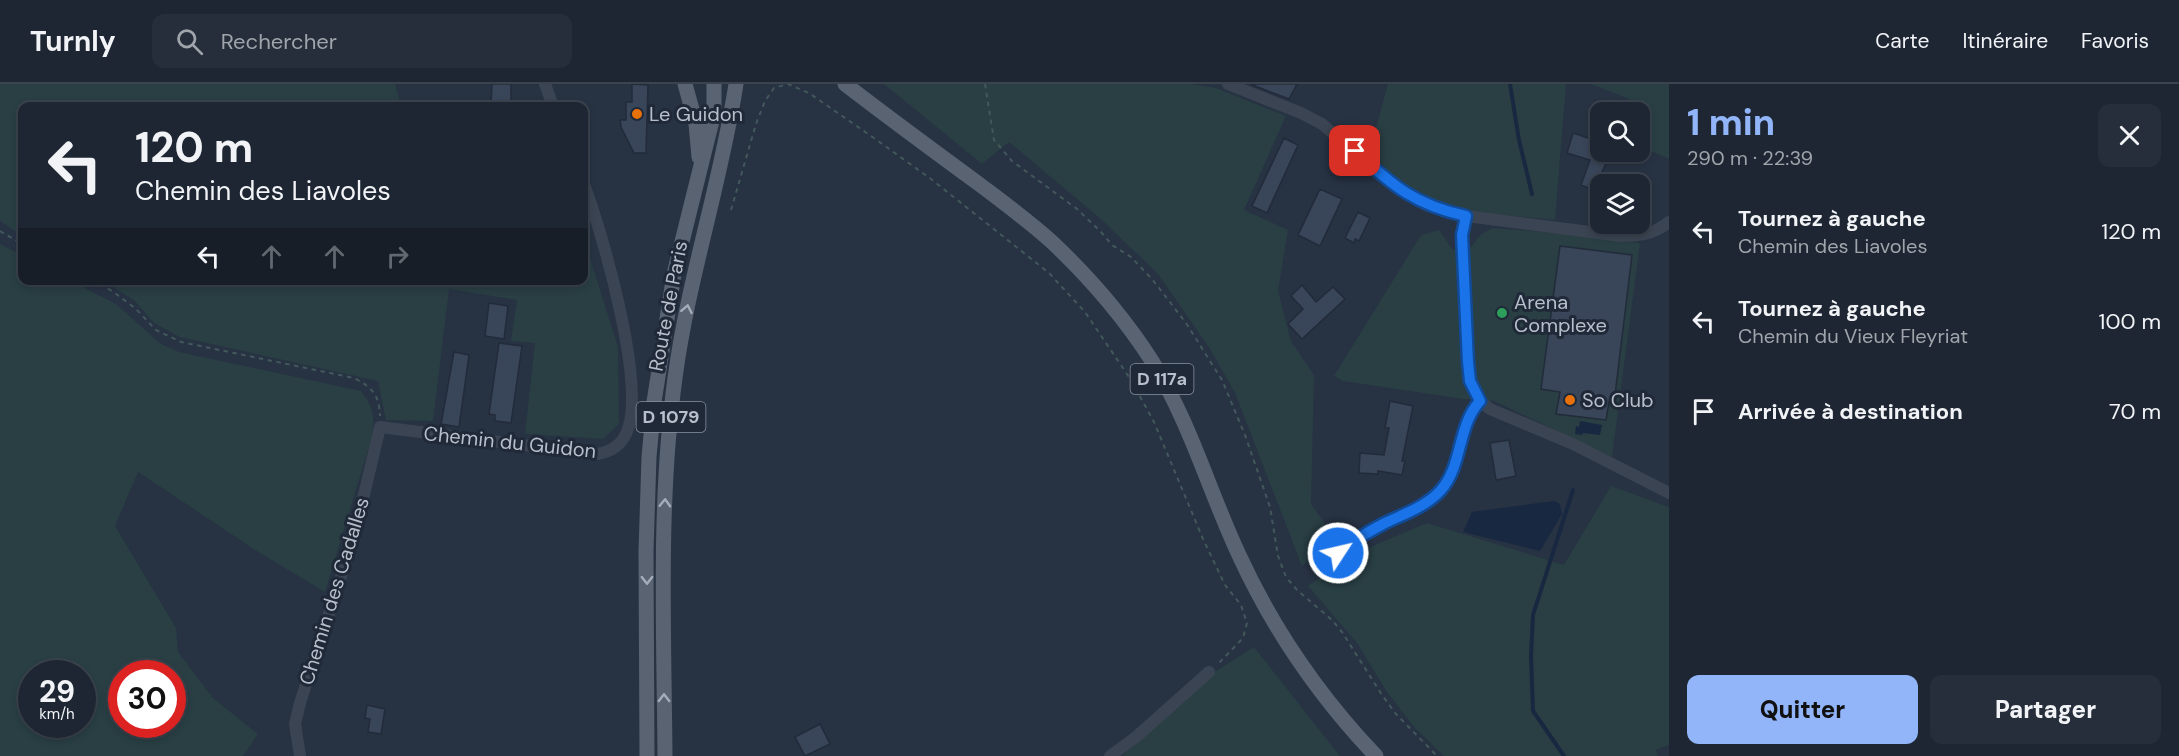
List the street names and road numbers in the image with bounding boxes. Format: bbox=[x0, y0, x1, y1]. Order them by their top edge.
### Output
street label: Route de Paris bbox=[643, 239, 693, 373]
road number: D 117a bbox=[1130, 364, 1194, 394]
road number: D 1079 bbox=[636, 402, 706, 432]
street label: Chemin du Guidon bbox=[422, 420, 598, 464]
street label: Chemin des Cadalles bbox=[293, 494, 375, 688]

